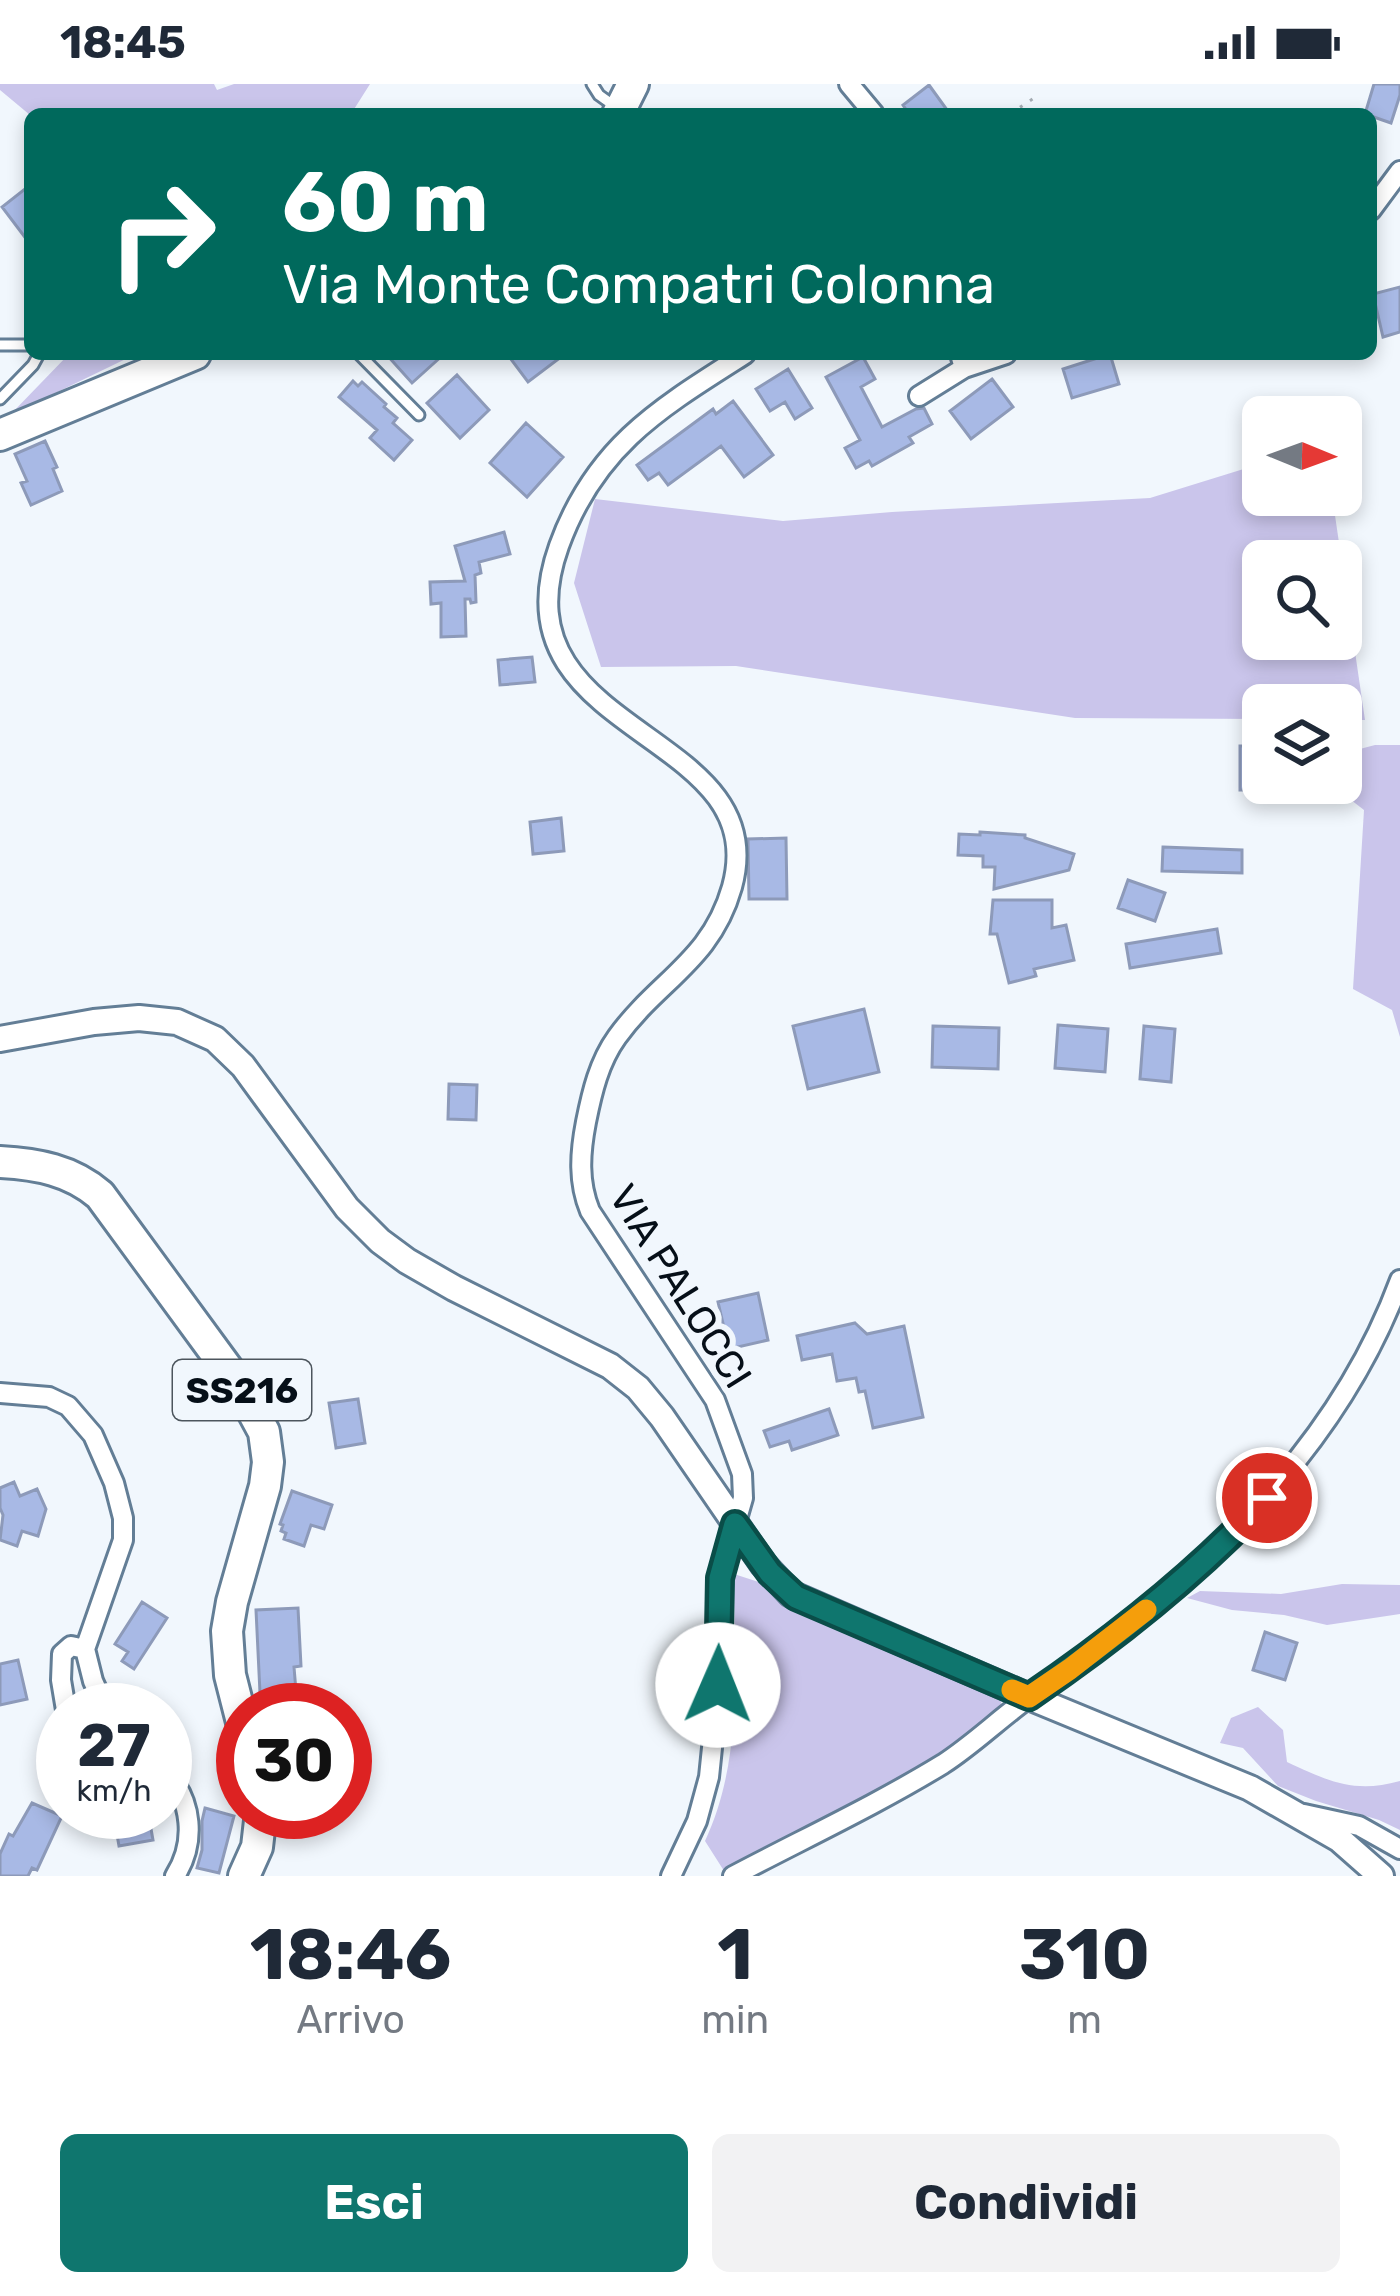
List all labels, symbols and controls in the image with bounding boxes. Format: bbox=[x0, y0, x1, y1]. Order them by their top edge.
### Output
text: 18:45 bbox=[60, 16, 186, 69]
text: 60 m bbox=[282, 152, 489, 252]
icon: right bbox=[84, 156, 240, 312]
text: Via Monte Compatri Colonna bbox=[282, 253, 995, 317]
north arrow bbox=[1242, 396, 1362, 516]
map controls bbox=[1242, 396, 1362, 804]
button: search bbox=[1242, 540, 1362, 660]
button: layers bbox=[1242, 684, 1362, 804]
street label: VIA PALOCCI bbox=[599, 1176, 761, 1397]
road number: SS216 bbox=[173, 1360, 311, 1420]
pin bbox=[1216, 1447, 1318, 1549]
icon: arrive bbox=[1234, 1465, 1300, 1531]
position arrow bbox=[655, 1622, 781, 1748]
speed limit sign: 30 bbox=[216, 1683, 372, 1839]
text: 27 bbox=[77, 1710, 151, 1781]
text: km/h bbox=[77, 1773, 151, 1809]
text: 18:46 bbox=[250, 1912, 451, 1997]
text: 1 bbox=[717, 1912, 753, 1997]
text: 310 bbox=[1019, 1912, 1150, 1997]
text: Arrivo bbox=[296, 1997, 405, 2043]
text: min bbox=[701, 1997, 769, 2043]
text: m bbox=[1067, 1997, 1102, 2043]
button: Esci bbox=[60, 2134, 688, 2272]
button: Condividi bbox=[712, 2134, 1340, 2272]

